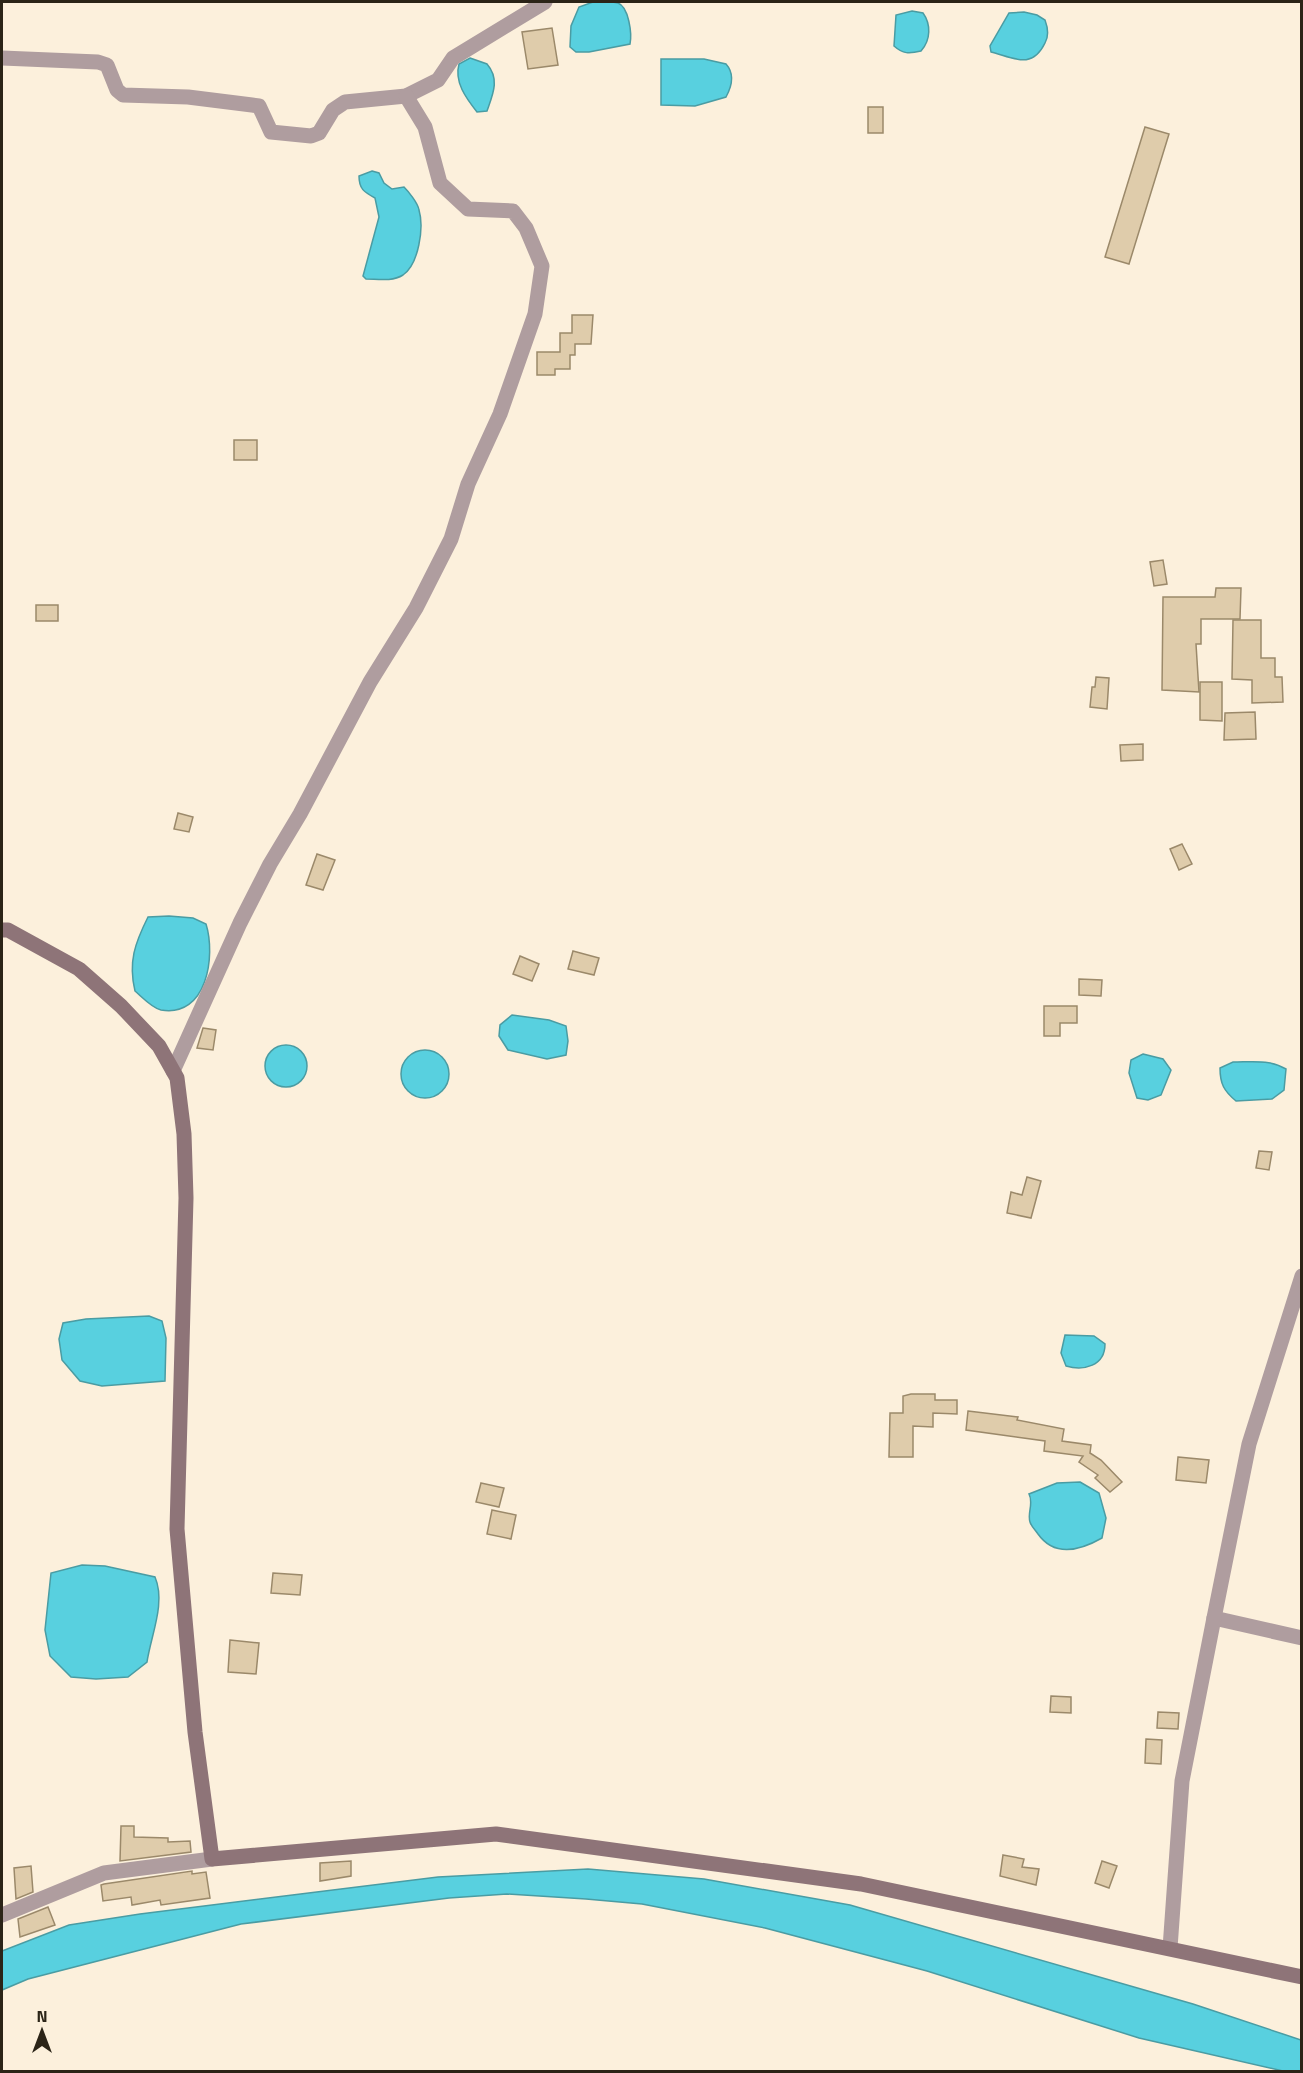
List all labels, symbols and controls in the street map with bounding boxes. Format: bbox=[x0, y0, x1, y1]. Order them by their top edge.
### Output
north arrow bbox=[12, 2001, 72, 2061]
text: N bbox=[36, 2004, 48, 2028]

